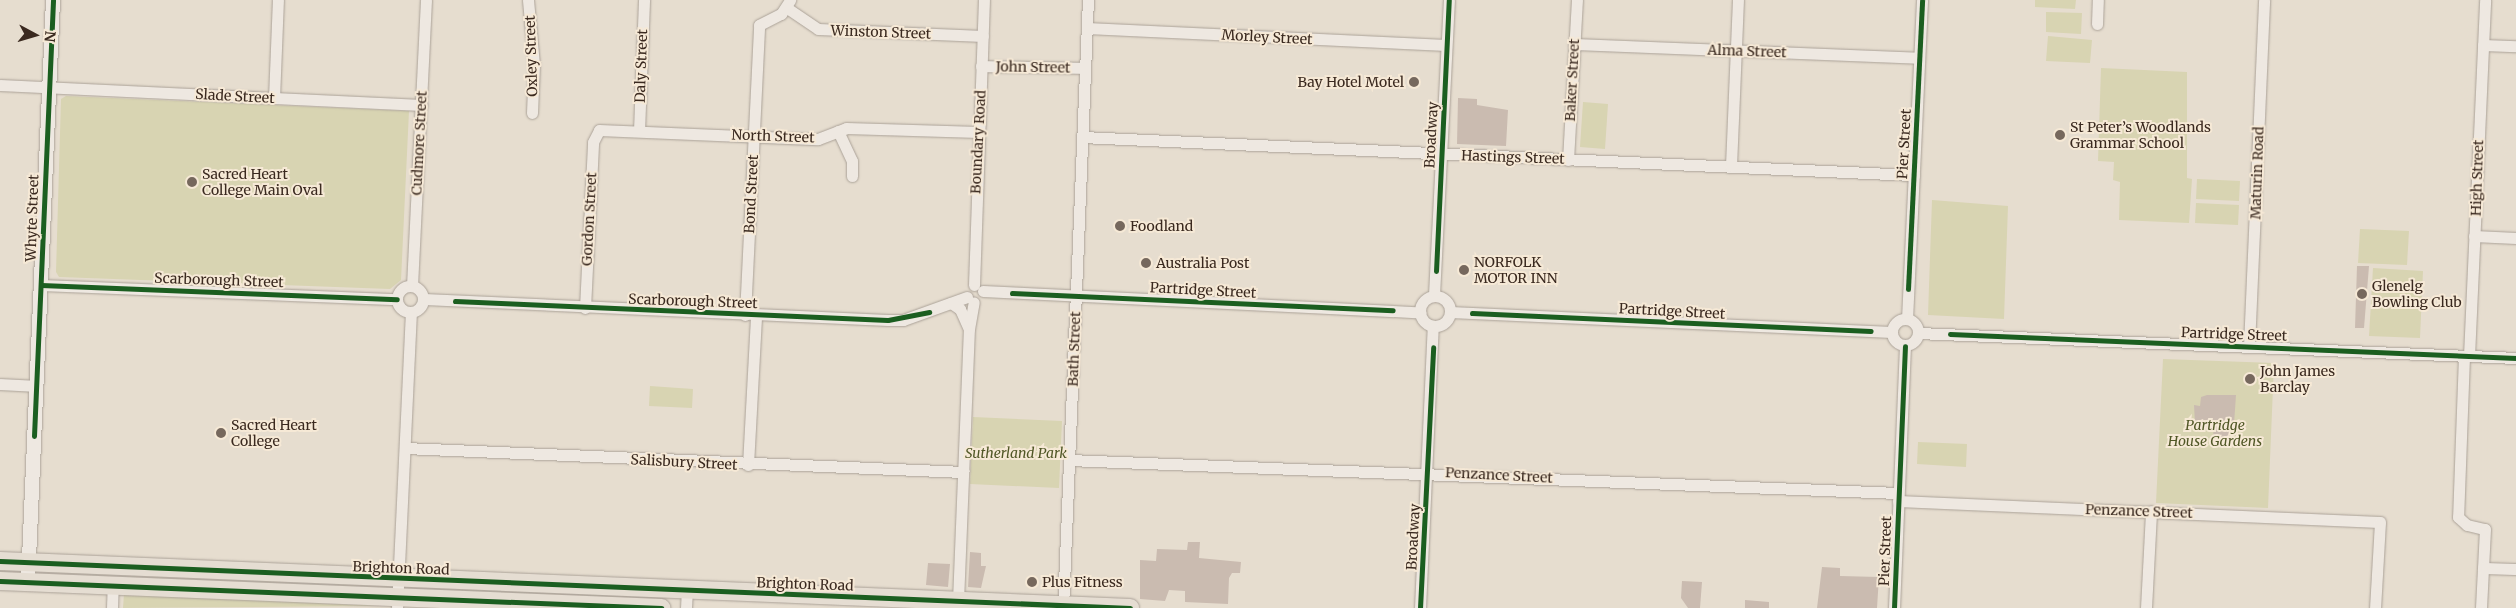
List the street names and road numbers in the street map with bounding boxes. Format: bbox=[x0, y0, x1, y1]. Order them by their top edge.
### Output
street label: Oxley Street bbox=[521, 15, 541, 97]
street label: Winston Street bbox=[830, 22, 932, 42]
street label: Morley Street bbox=[1221, 26, 1313, 48]
street label: Daly Street bbox=[631, 29, 651, 103]
street label: Baker Street bbox=[1561, 38, 1583, 122]
street label: Alma Street bbox=[1707, 41, 1787, 61]
street label: John Street bbox=[996, 58, 1070, 76]
street label: Slade Street bbox=[195, 86, 275, 106]
street label: Cudmore Street bbox=[408, 90, 430, 196]
street label: Boundary Road bbox=[967, 90, 989, 194]
street label: Broadway bbox=[1421, 101, 1441, 169]
street label: Pier Street bbox=[1894, 108, 1914, 180]
street label: North Street bbox=[731, 126, 815, 146]
street label: Maturin Road bbox=[2247, 126, 2267, 220]
street label: High Street bbox=[2467, 140, 2487, 216]
street label: Hastings Street bbox=[1461, 147, 1565, 167]
street label: Bond Street bbox=[741, 154, 761, 234]
street label: Gordon Street bbox=[578, 172, 600, 266]
street label: Whyte Street bbox=[22, 174, 42, 262]
street label: Scarborough Street bbox=[154, 269, 284, 291]
street label: Partridge Street bbox=[1149, 279, 1257, 301]
street label: Scarborough Street bbox=[628, 290, 758, 312]
street label: Partridge Street bbox=[1618, 300, 1726, 322]
street label: Bath Street bbox=[1064, 311, 1084, 387]
street label: Partridge Street bbox=[2181, 324, 2287, 344]
street label: Salisbury Street bbox=[630, 451, 738, 473]
street label: Penzance Street bbox=[1445, 464, 1553, 486]
street label: Penzance Street bbox=[2085, 501, 2193, 521]
street label: Broadway bbox=[1403, 503, 1423, 571]
street label: Pier Street bbox=[1875, 516, 1895, 586]
street label: Brighton Road bbox=[352, 558, 450, 578]
street label: Brighton Road bbox=[756, 574, 854, 594]

